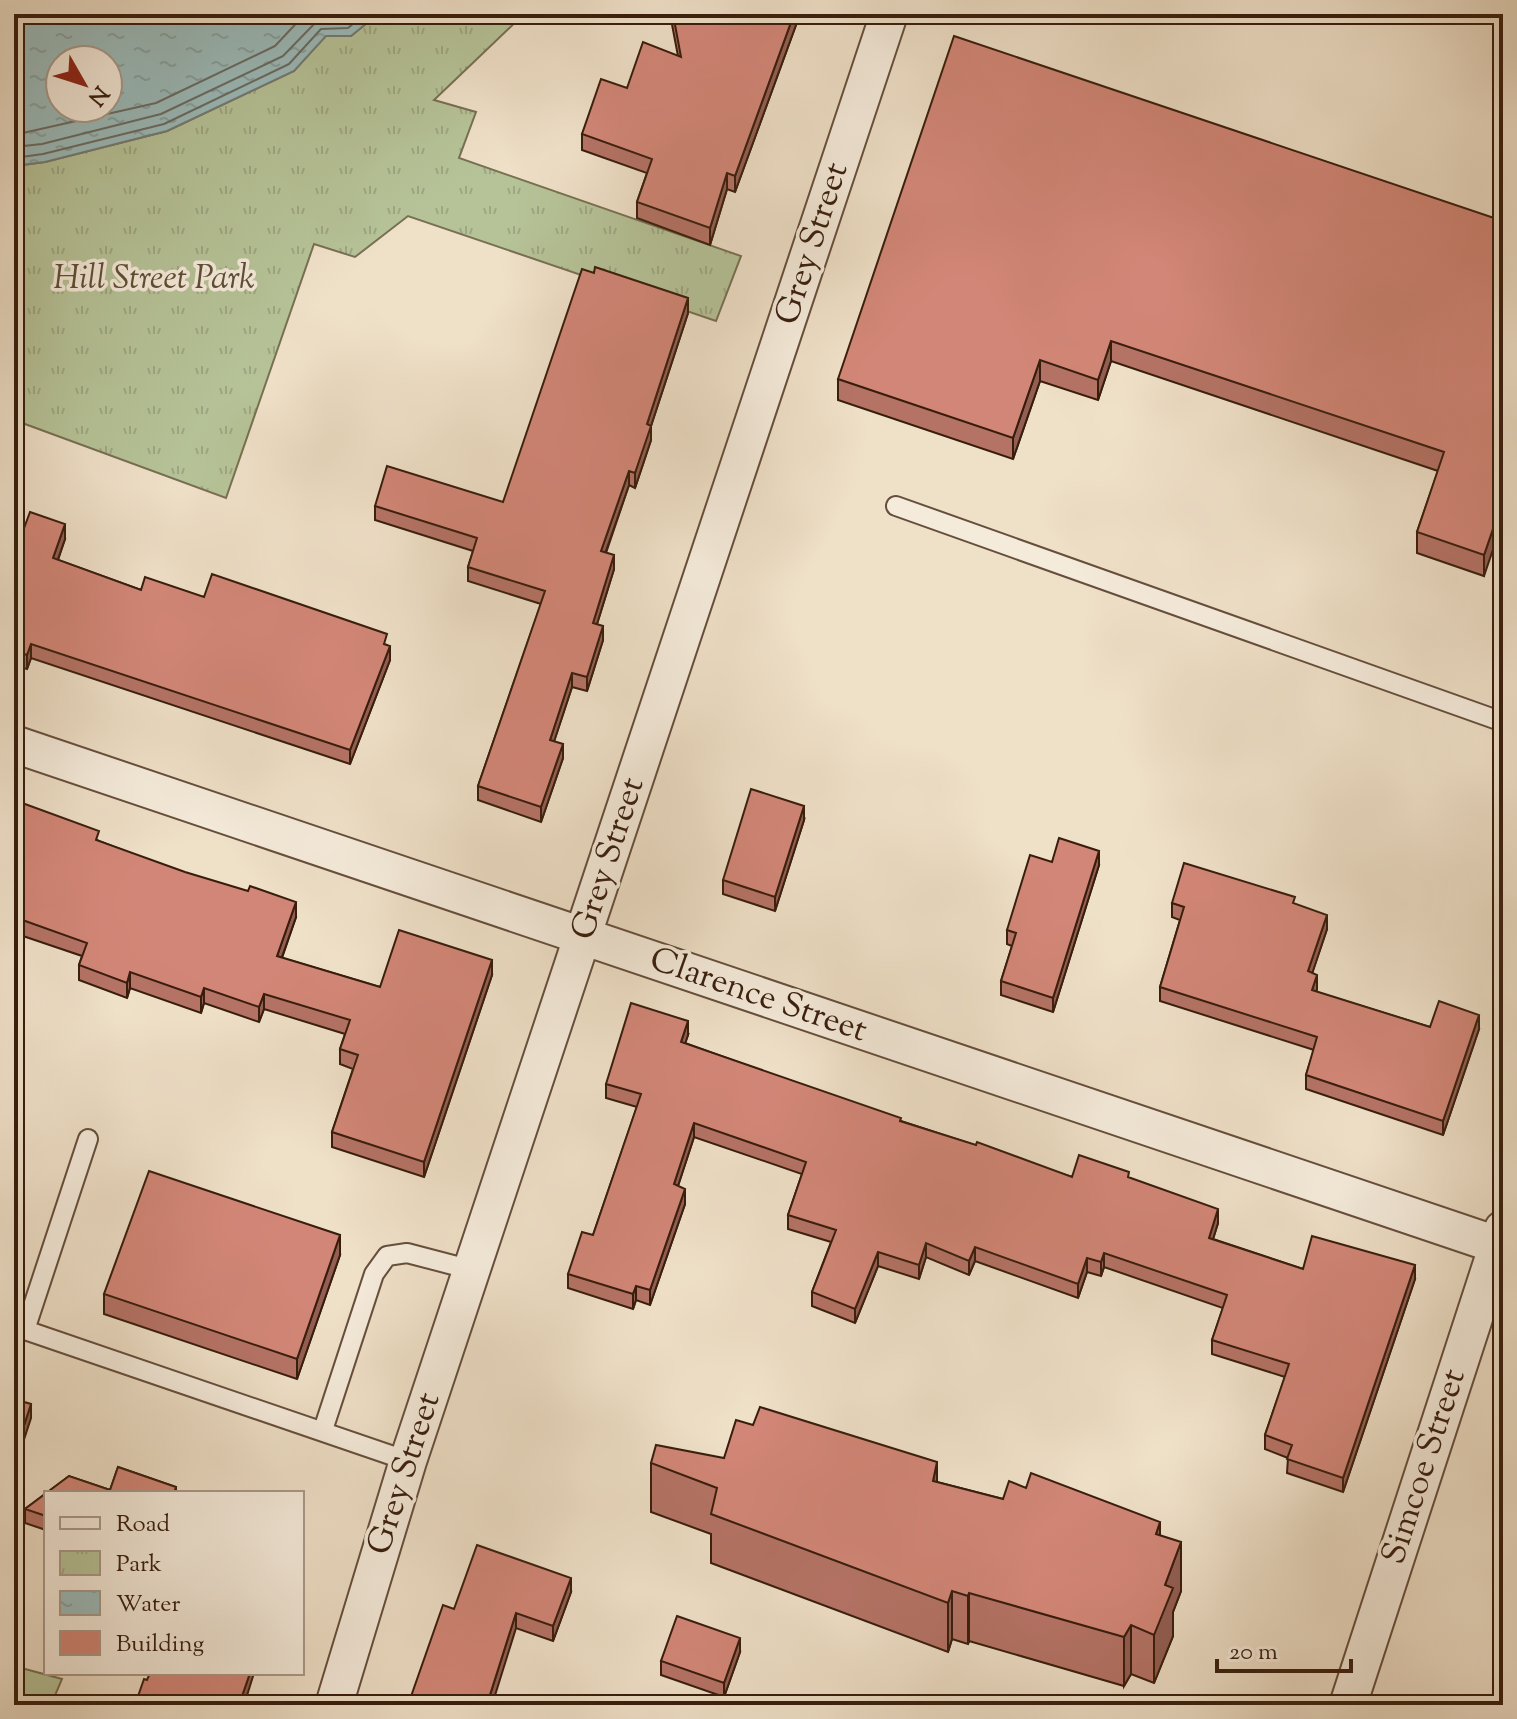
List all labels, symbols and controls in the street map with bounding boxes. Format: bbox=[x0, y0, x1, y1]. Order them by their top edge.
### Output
north arrow bbox=[44, 44, 124, 124]
text: N bbox=[79, 78, 115, 112]
street label: Grey Street bbox=[764, 156, 862, 331]
park label: Hill Street Park bbox=[53, 255, 255, 304]
street label: Grey Street bbox=[560, 771, 658, 946]
street label: Clarence Street bbox=[643, 936, 874, 1056]
street label: Simcoe Street bbox=[1370, 1363, 1480, 1571]
street label: Grey Street bbox=[356, 1386, 454, 1561]
legend bbox=[44, 1491, 304, 1675]
text: Road bbox=[116, 1508, 170, 1542]
text: Park bbox=[116, 1548, 162, 1582]
text: Water bbox=[116, 1588, 180, 1622]
scale bar bbox=[1217, 1623, 1351, 1673]
text: Building bbox=[116, 1628, 205, 1662]
text: 20 m bbox=[1229, 1636, 1278, 1670]

